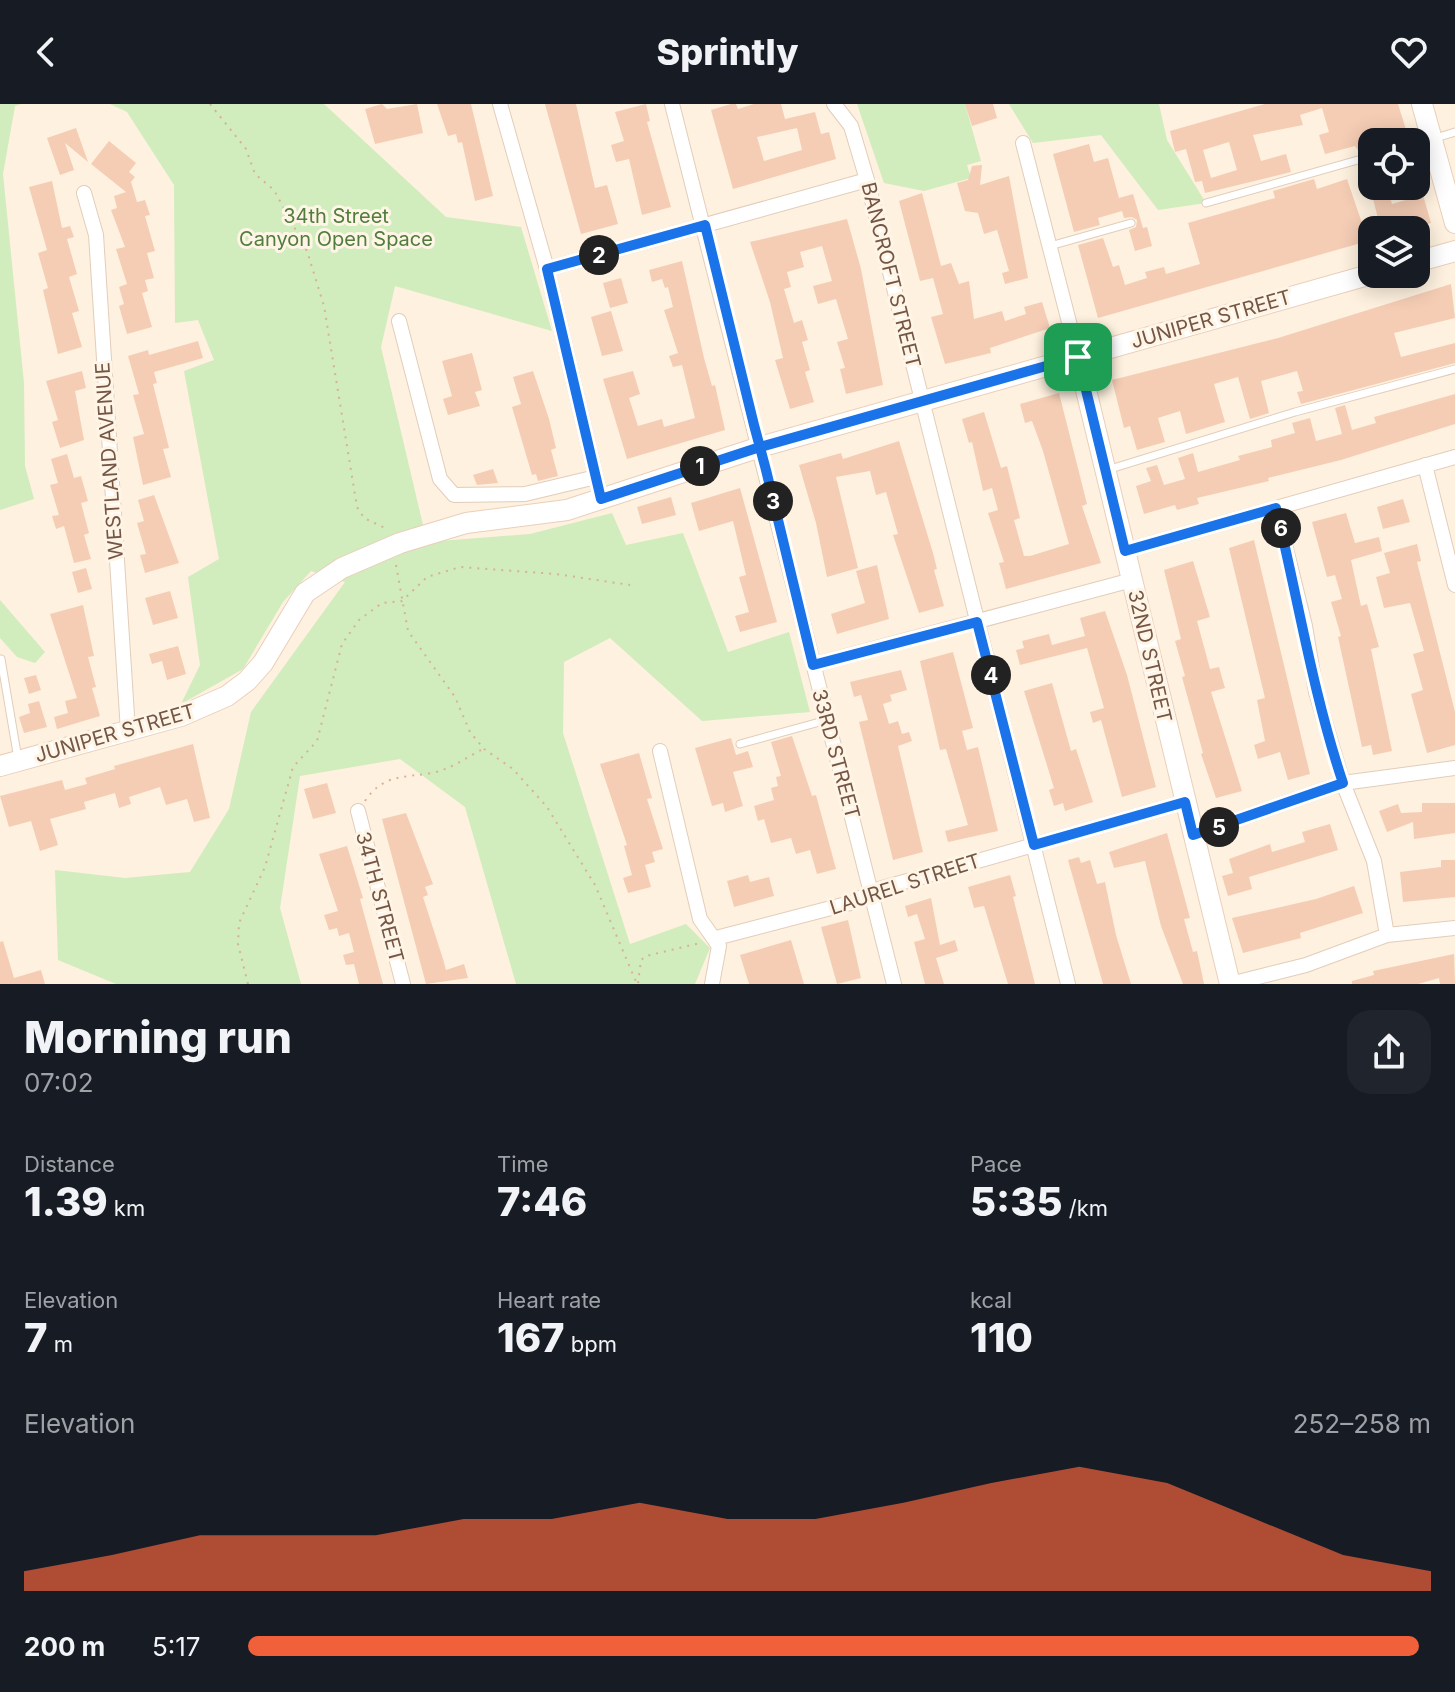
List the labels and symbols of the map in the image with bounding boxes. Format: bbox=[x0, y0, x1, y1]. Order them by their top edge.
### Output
street label: BANCROFT STREET bbox=[856, 180, 926, 370]
park label: 34th Street Canyon Open Space bbox=[239, 204, 433, 251]
pin: 2 bbox=[579, 235, 619, 275]
street label: JUNIPER STREET bbox=[1128, 285, 1294, 353]
pin bbox=[1044, 323, 1112, 391]
street label: WESTLAND AVENUE bbox=[90, 361, 128, 561]
pin: 1 bbox=[680, 446, 720, 486]
pin: 3 bbox=[753, 481, 793, 521]
pin: 6 bbox=[1261, 508, 1301, 548]
street label: 32ND STREET bbox=[1123, 587, 1177, 725]
pin: 4 bbox=[971, 655, 1011, 695]
street label: 33RD STREET bbox=[807, 687, 865, 821]
street label: JUNIPER STREET bbox=[32, 699, 198, 767]
pin: 5 bbox=[1199, 807, 1239, 847]
street label: 34TH STREET bbox=[351, 829, 409, 965]
street label: LAUREL STREET bbox=[827, 848, 983, 920]

